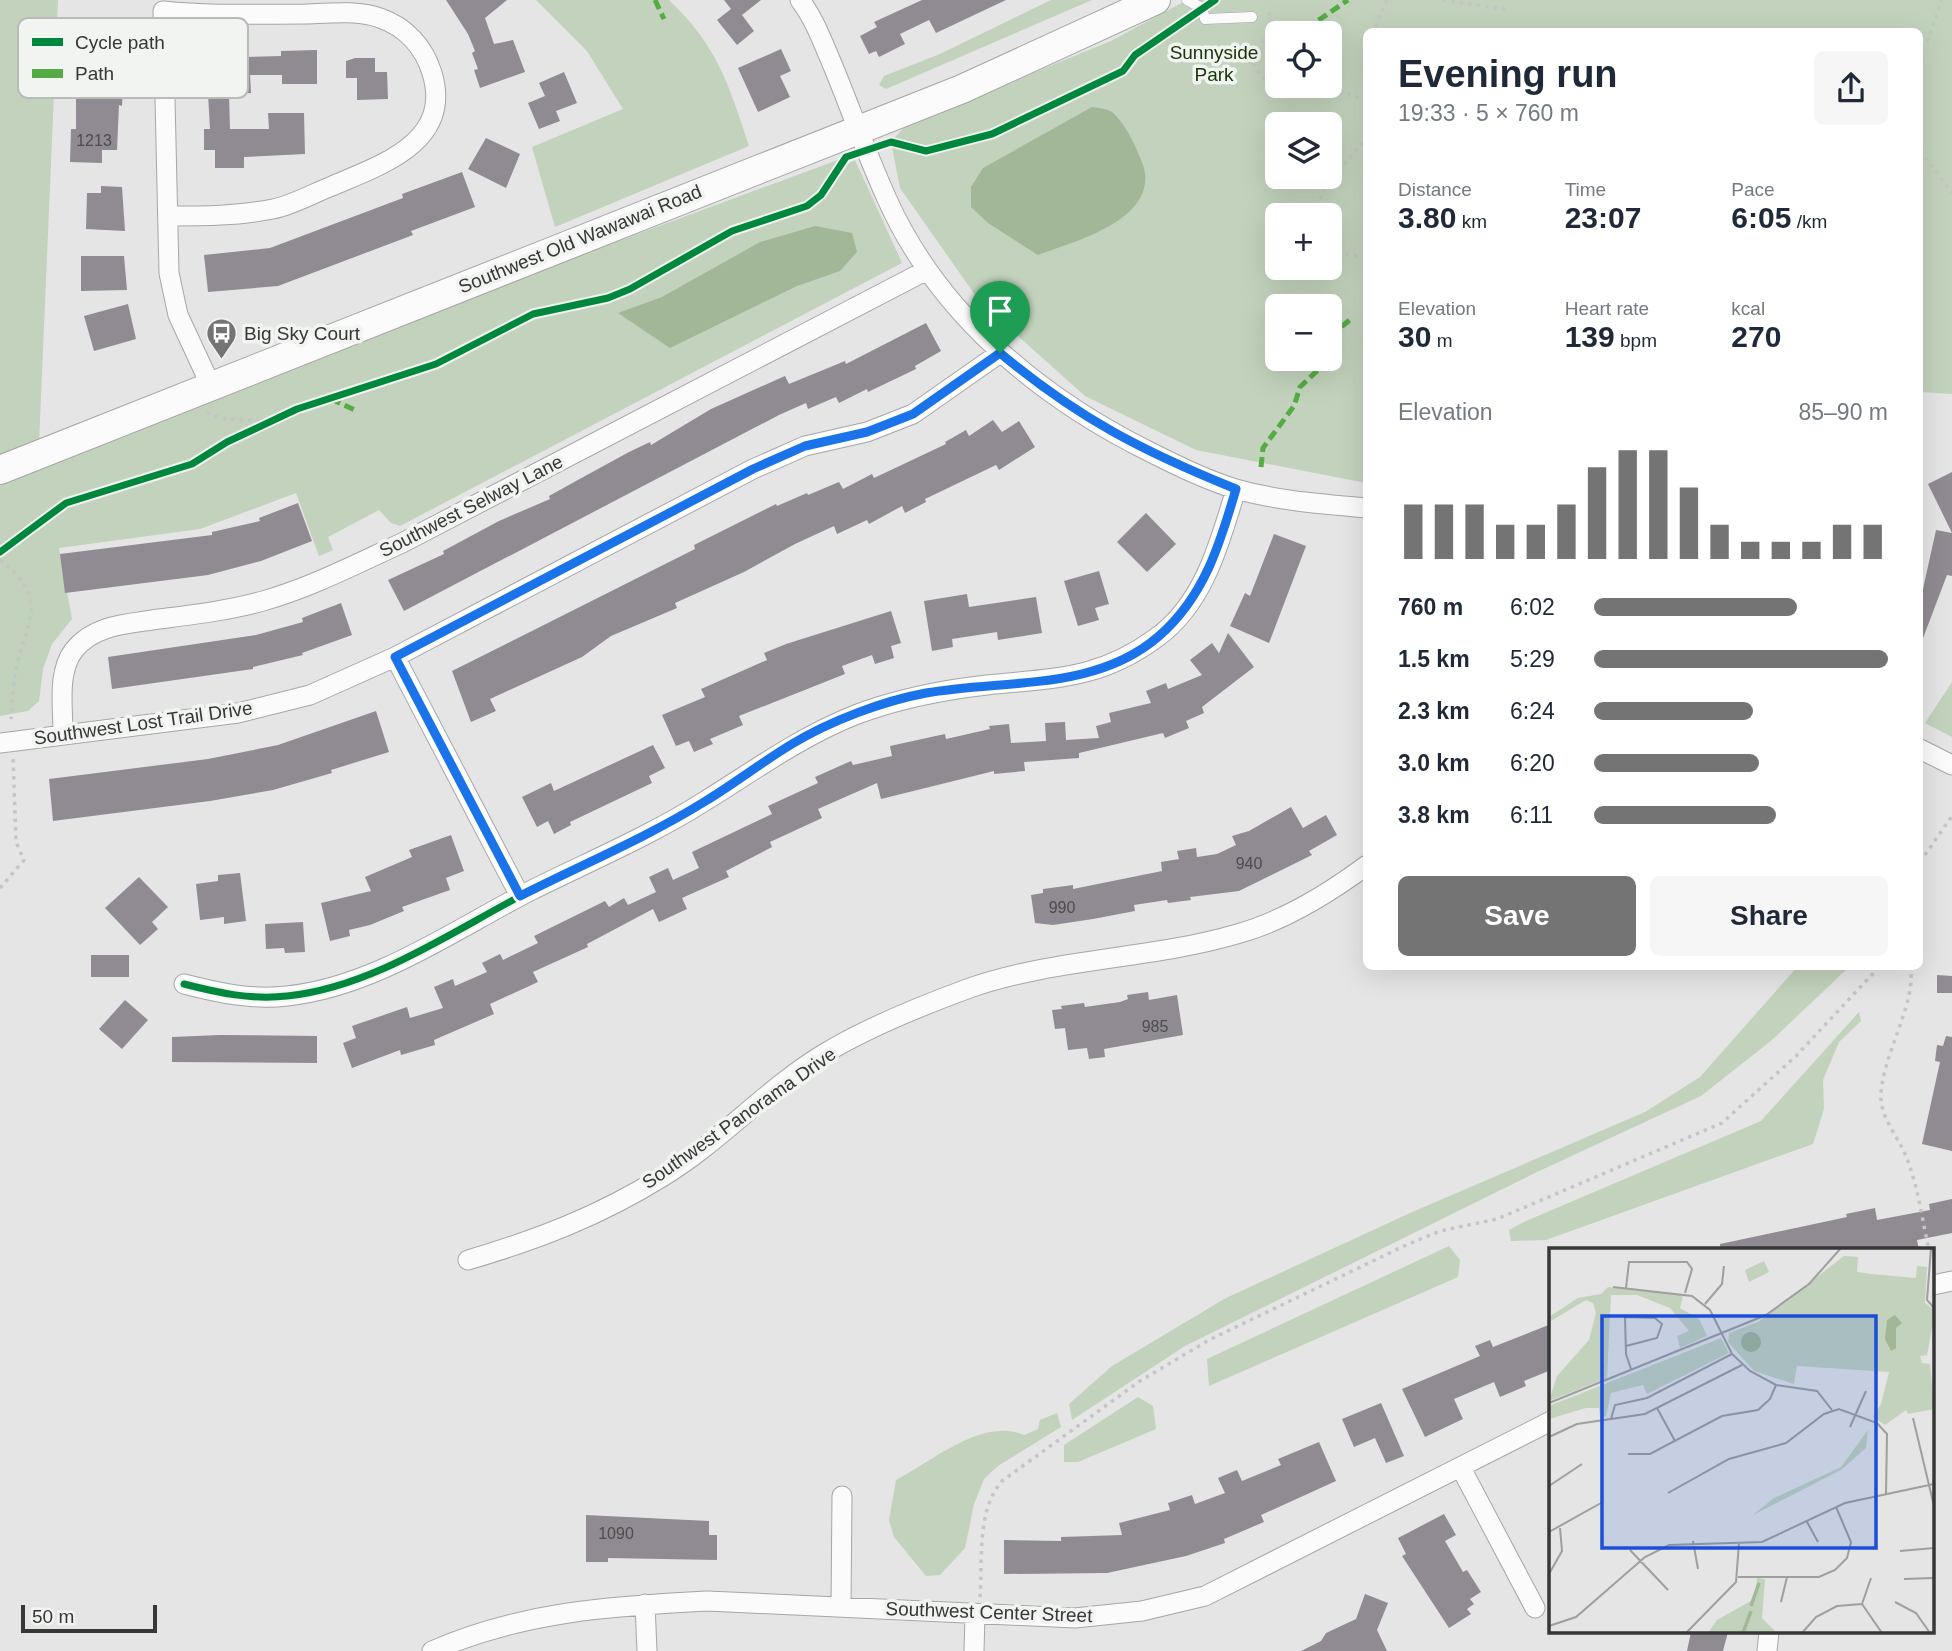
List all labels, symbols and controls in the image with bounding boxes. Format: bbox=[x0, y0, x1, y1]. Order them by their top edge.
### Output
legend bbox=[18, 18, 248, 98]
map controls bbox=[1265, 21, 1342, 371]
button: locate bbox=[1265, 21, 1342, 98]
text: Cycle path bbox=[75, 32, 165, 53]
park label: Sunnyside Park bbox=[1170, 42, 1258, 85]
button: share bbox=[1814, 51, 1888, 125]
text: Evening run bbox=[1398, 53, 1618, 95]
text: Path bbox=[75, 63, 114, 84]
text: 19:33 · 5 × 760 m bbox=[1398, 100, 1579, 126]
button: layers bbox=[1265, 112, 1342, 189]
house number: 1213 bbox=[76, 132, 112, 149]
text: Distance bbox=[1398, 179, 1472, 200]
text: Time bbox=[1565, 179, 1606, 200]
text: Pace bbox=[1731, 179, 1775, 200]
street label: Southwest Old Wawawai Road bbox=[455, 181, 705, 297]
text: 3.80 bbox=[1398, 201, 1456, 234]
text: 23:07 bbox=[1565, 201, 1641, 234]
text: 6:05 bbox=[1731, 201, 1791, 234]
button: + bbox=[1265, 203, 1342, 280]
text: km bbox=[1456, 211, 1487, 232]
text: /km bbox=[1791, 211, 1827, 232]
pin bbox=[970, 281, 1030, 353]
icon: arrive bbox=[981, 292, 1019, 330]
button: − bbox=[1265, 294, 1342, 371]
text: Elevation bbox=[1398, 298, 1476, 319]
text: Heart rate bbox=[1565, 298, 1649, 319]
text: kcal bbox=[1731, 298, 1765, 319]
bus stop icon: Big Sky Court bbox=[204, 316, 238, 360]
text: 30 bbox=[1398, 320, 1431, 353]
text: 139 bbox=[1565, 320, 1615, 353]
text: 270 bbox=[1731, 320, 1781, 353]
place label: Big Sky Court bbox=[244, 323, 361, 344]
text: m bbox=[1431, 330, 1452, 351]
text: bpm bbox=[1615, 330, 1657, 351]
text: Elevation bbox=[1398, 399, 1493, 425]
text: 85–90 m bbox=[1798, 399, 1888, 425]
street label: Southwest Selway Lane bbox=[376, 451, 566, 561]
text: 760 m bbox=[1398, 594, 1463, 620]
text: 6:02 bbox=[1510, 594, 1555, 620]
text: 1.5 km bbox=[1398, 646, 1470, 672]
text: 5:29 bbox=[1510, 646, 1555, 672]
street label: Southwest Lost Trail Drive bbox=[32, 697, 254, 749]
text: 2.3 km bbox=[1398, 698, 1470, 724]
text: 6:24 bbox=[1510, 698, 1555, 724]
text: 3.0 km bbox=[1398, 750, 1470, 776]
text: 6:20 bbox=[1510, 750, 1555, 776]
text: 3.8 km bbox=[1398, 802, 1470, 828]
text: 6:11 bbox=[1510, 802, 1553, 828]
house number: 940 bbox=[1236, 855, 1262, 872]
button: Save bbox=[1398, 876, 1636, 956]
button: Share bbox=[1650, 876, 1888, 956]
house number: 990 bbox=[1049, 899, 1075, 916]
house number: 985 bbox=[1142, 1018, 1168, 1035]
street label: Southwest Panorama Drive bbox=[638, 1043, 840, 1193]
inset map bbox=[1549, 1248, 1934, 1634]
house number: 1090 bbox=[598, 1525, 634, 1542]
street label: Southwest Center Street bbox=[885, 1598, 1094, 1626]
scale bar bbox=[21, 1602, 158, 1634]
text: 50 m bbox=[32, 1606, 74, 1627]

